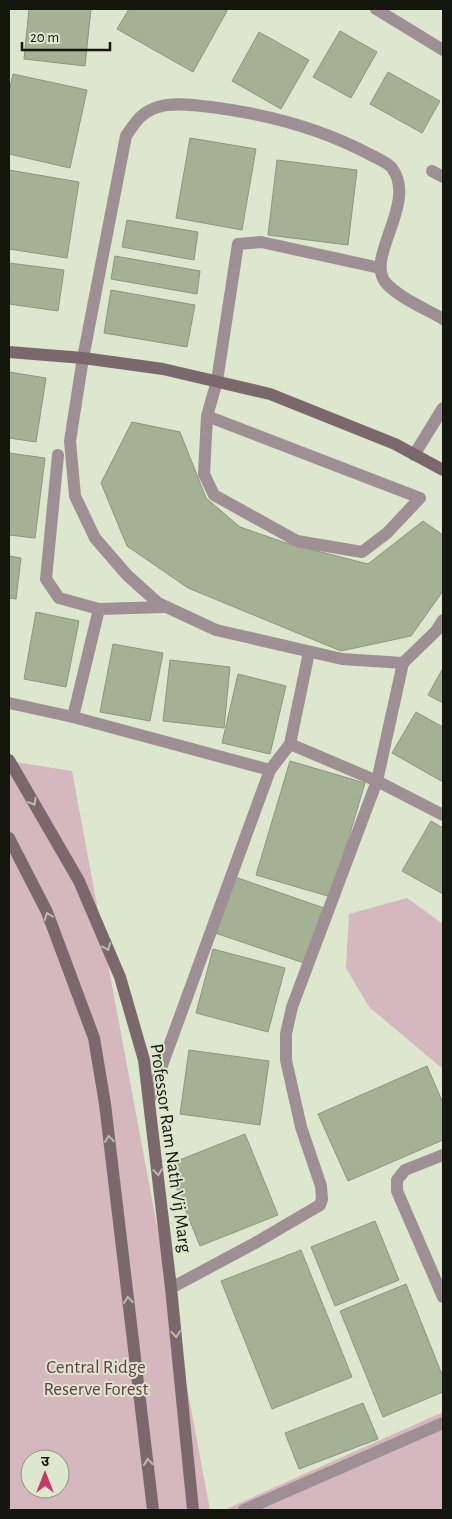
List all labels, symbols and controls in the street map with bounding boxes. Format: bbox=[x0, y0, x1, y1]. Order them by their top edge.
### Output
scale bar bbox=[22, 20, 110, 52]
text: 20 m bbox=[30, 30, 59, 45]
one-way arrow bbox=[27, 797, 37, 806]
one-way arrow bbox=[44, 912, 54, 921]
one-way arrow bbox=[102, 942, 112, 950]
street label: Professor Ram Nath Vij Marg bbox=[146, 1042, 195, 1255]
one-way arrow bbox=[104, 1135, 115, 1143]
one-way arrow bbox=[152, 1169, 163, 1177]
one-way arrow bbox=[123, 1296, 134, 1304]
one-way arrow bbox=[170, 1330, 181, 1338]
park label: Central Ridge Reserve Forest bbox=[43, 1358, 149, 1399]
north arrow bbox=[20, 1449, 70, 1499]
text: उ bbox=[41, 1455, 50, 1469]
one-way arrow bbox=[143, 1458, 154, 1466]

